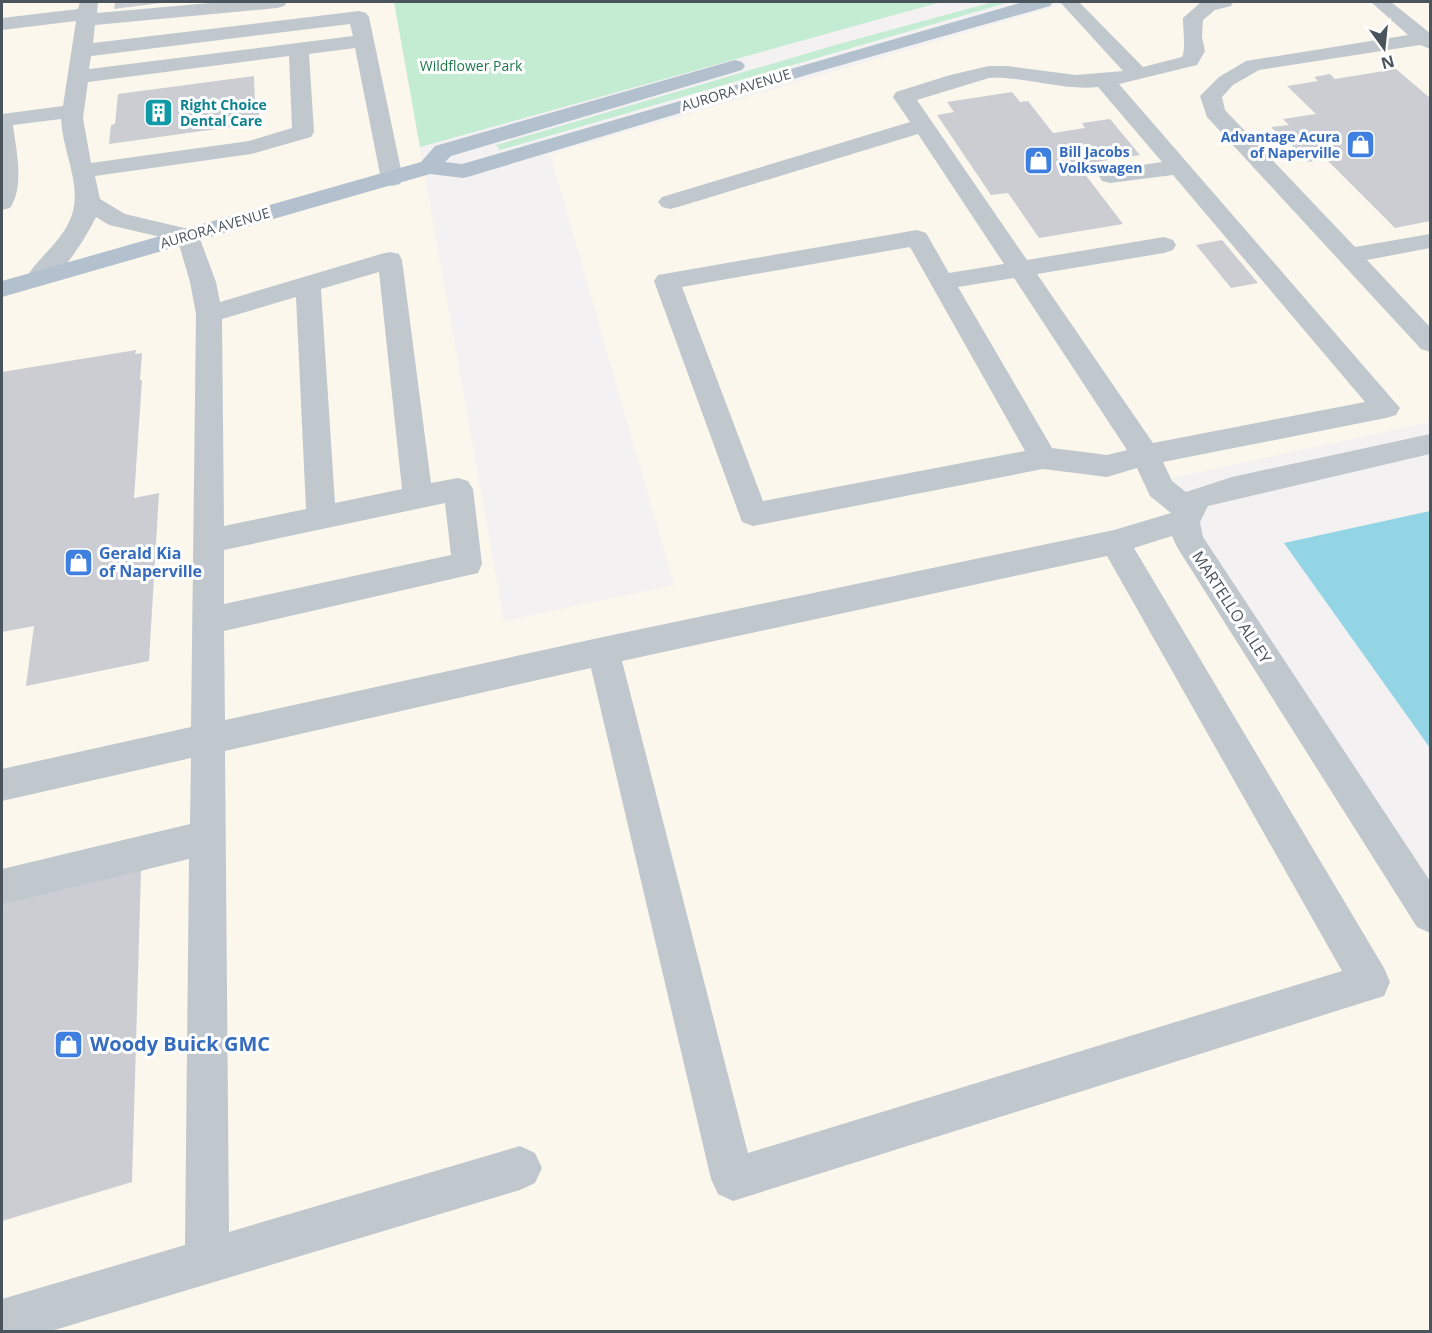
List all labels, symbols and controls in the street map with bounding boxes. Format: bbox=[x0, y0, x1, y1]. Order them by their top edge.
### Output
north arrow bbox=[1354, 18, 1414, 78]
text: N bbox=[1379, 50, 1397, 75]
park label: Wildflower Park bbox=[420, 56, 523, 75]
street label: AURORA AVENUE bbox=[679, 64, 793, 115]
place label: Right Choice Dental Care bbox=[180, 95, 267, 130]
building icon: Right Choice Dental Care bbox=[143, 97, 175, 129]
place label: Advantage Acura of Naperville bbox=[1221, 127, 1340, 162]
shop icon: Advantage Acura of Naperville bbox=[1345, 129, 1377, 161]
place label: Bill Jacobs Volkswagen bbox=[1059, 142, 1143, 177]
shop icon: Bill Jacobs Volkswagen bbox=[1022, 144, 1054, 176]
street label: AURORA AVENUE bbox=[158, 203, 272, 252]
place label: Gerald Kia of Naperville bbox=[99, 542, 202, 582]
shop icon: Gerald Kia of Naperville bbox=[62, 546, 94, 578]
street label: MARTELLO ALLEY bbox=[1187, 546, 1277, 668]
shop icon: Woody Buick GMC bbox=[53, 1028, 85, 1060]
place label: Woody Buick GMC bbox=[90, 1030, 270, 1057]

